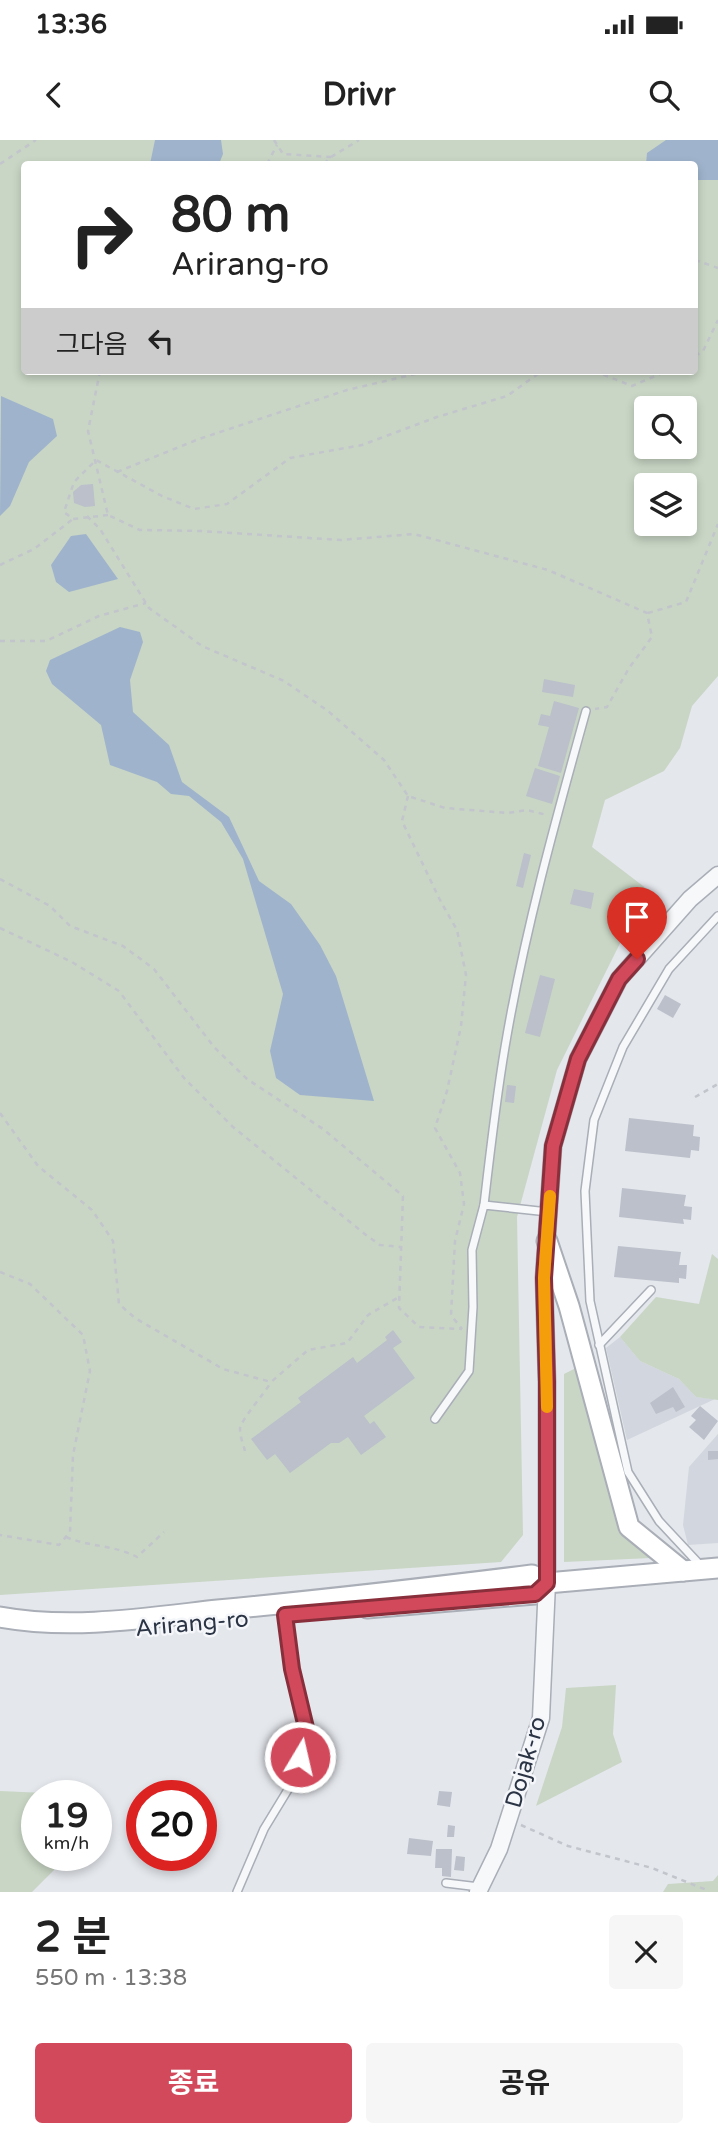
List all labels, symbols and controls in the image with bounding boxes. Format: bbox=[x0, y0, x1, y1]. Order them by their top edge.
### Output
text: 13:36 bbox=[35, 9, 107, 40]
icon: back bbox=[35, 76, 73, 114]
text: Drivr bbox=[322, 76, 396, 114]
icon: search bbox=[645, 76, 683, 114]
text: 80 m bbox=[171, 186, 290, 245]
icon: right bbox=[56, 189, 147, 280]
text: Arirang-ro bbox=[171, 246, 329, 284]
icon: left bbox=[142, 322, 180, 360]
text: 그다음 bbox=[56, 329, 128, 360]
map controls bbox=[634, 396, 697, 536]
button: search bbox=[634, 396, 697, 459]
button: layers bbox=[634, 473, 697, 536]
pin bbox=[607, 887, 667, 959]
icon: arrive bbox=[618, 898, 656, 936]
street label: Arirang-ro bbox=[134, 1605, 250, 1643]
street label: Dojak-ro bbox=[500, 1713, 552, 1811]
position arrow bbox=[263, 1720, 337, 1794]
speed limit sign: 20 bbox=[126, 1780, 217, 1871]
text: 19 bbox=[45, 1795, 88, 1837]
text: km/h bbox=[44, 1832, 89, 1854]
text: 2 분 bbox=[35, 1912, 111, 1963]
button: close bbox=[609, 1915, 683, 1989]
text: 550 m · 13:38 bbox=[35, 1964, 187, 1992]
button: 종료 bbox=[35, 2043, 352, 2123]
button: 공유 bbox=[366, 2043, 683, 2123]

